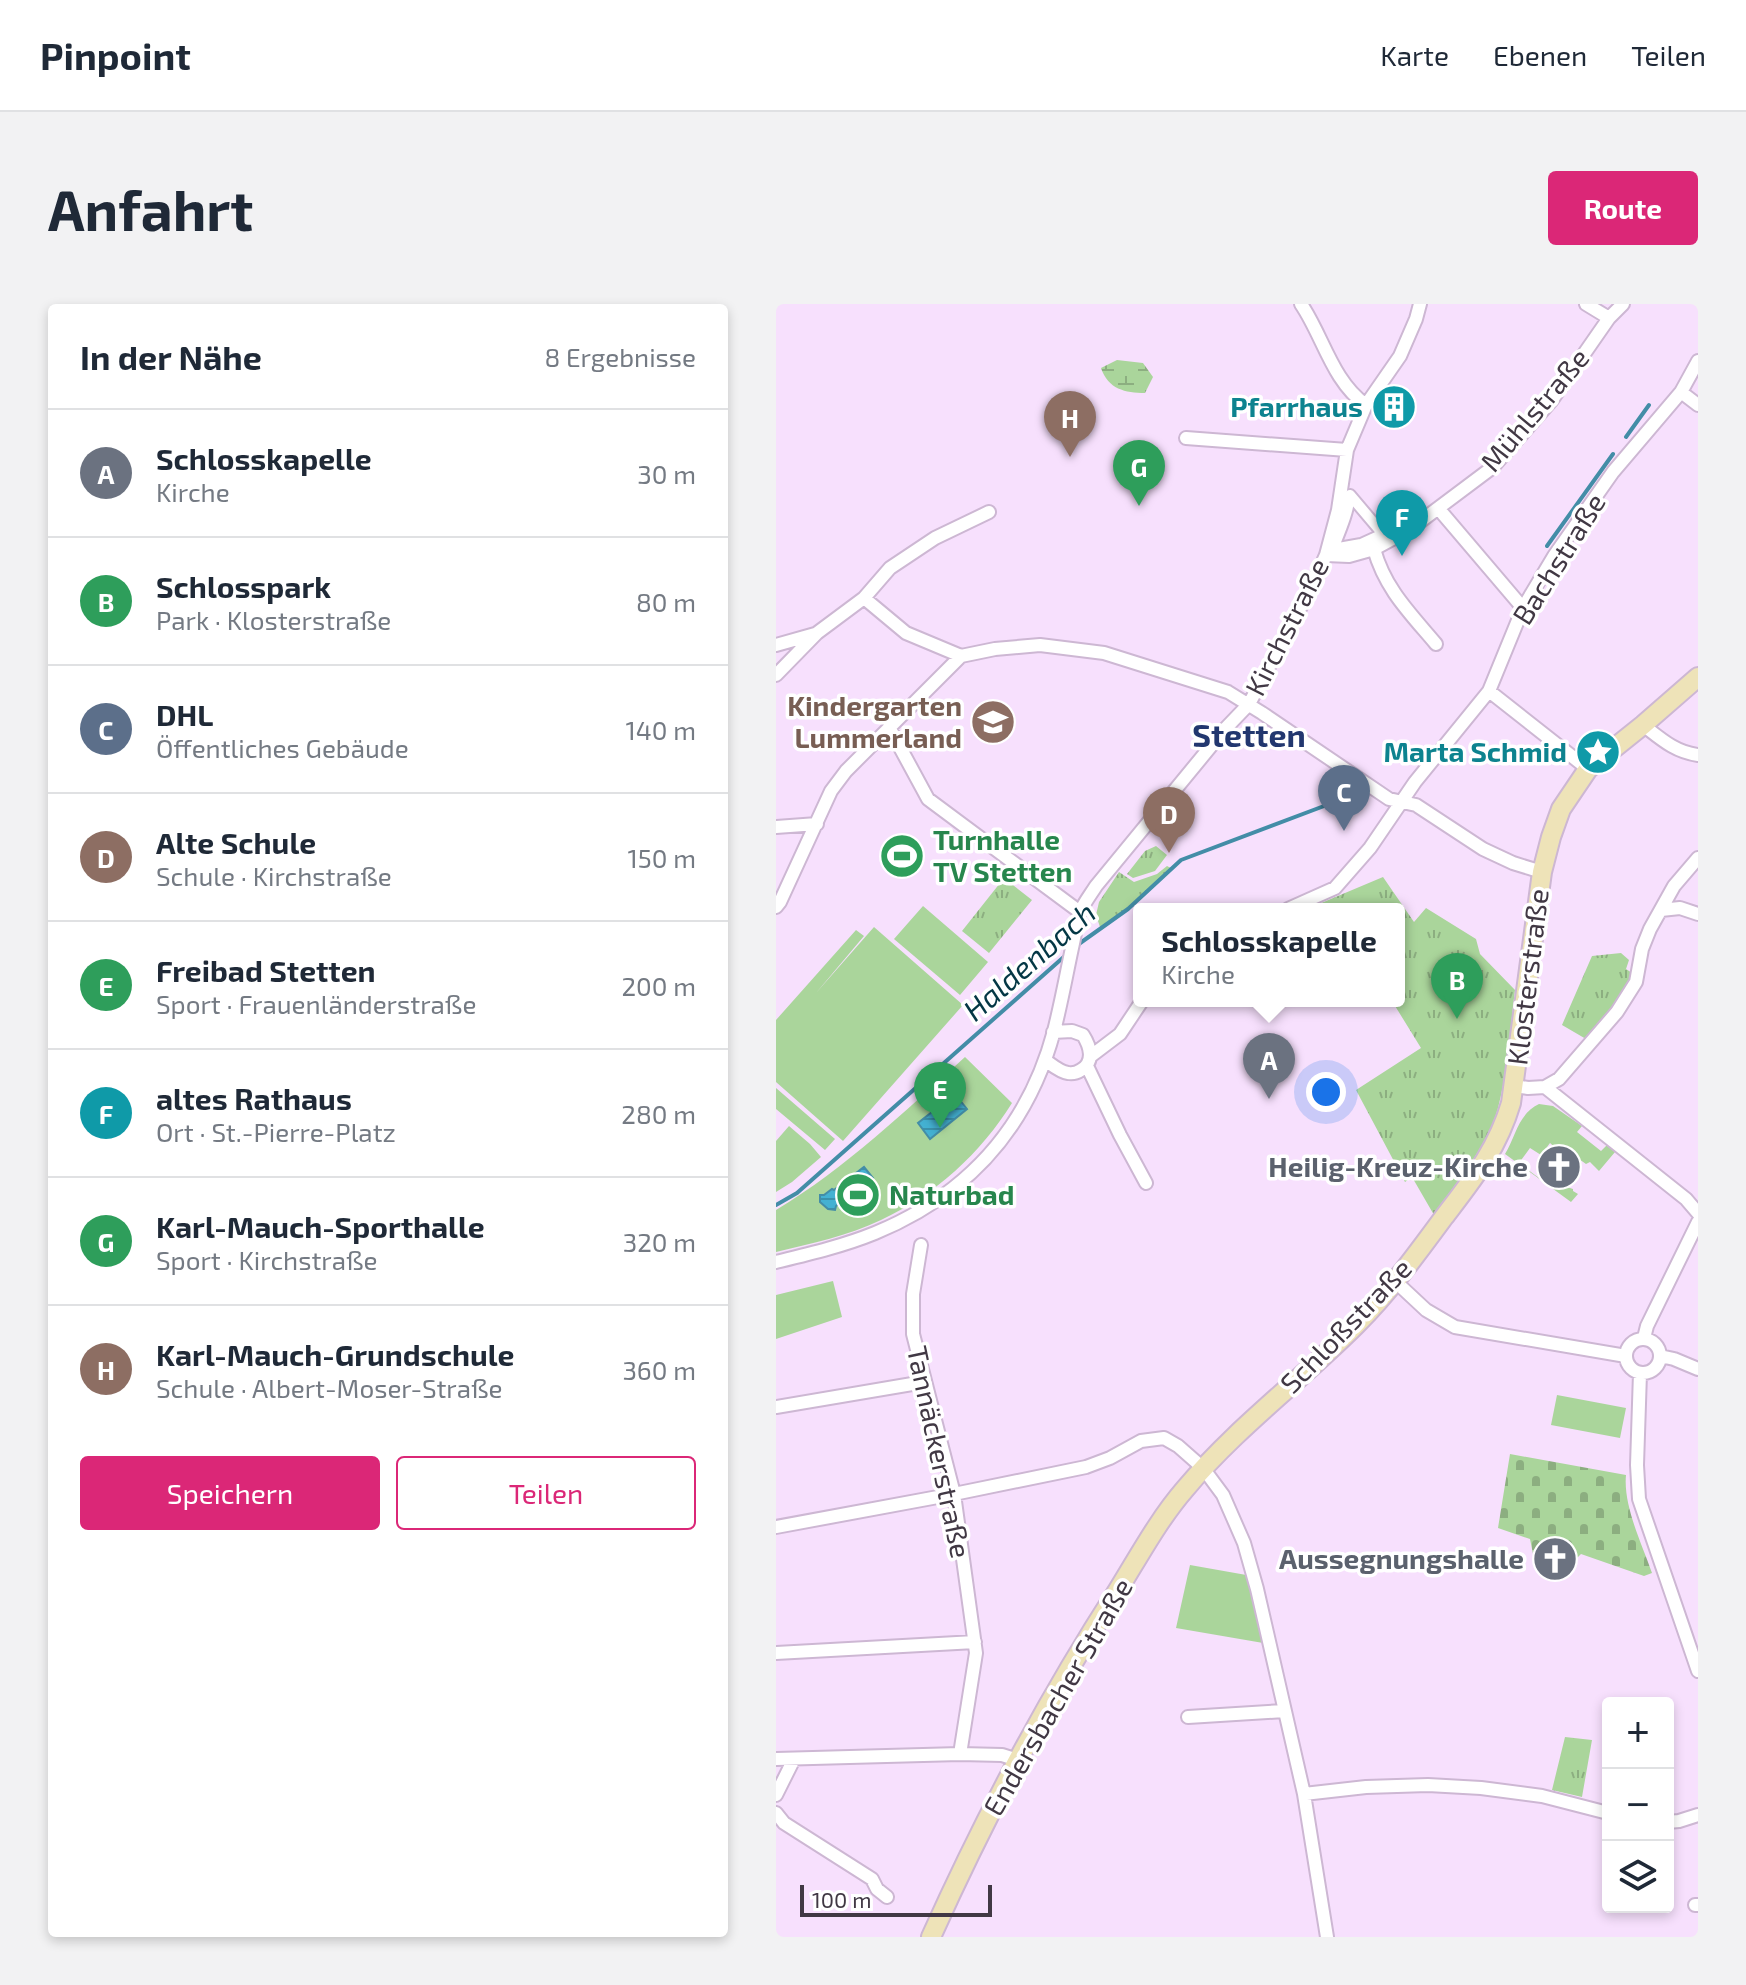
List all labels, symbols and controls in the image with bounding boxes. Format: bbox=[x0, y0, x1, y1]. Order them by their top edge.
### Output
text: Pinpoint bbox=[40, 32, 191, 78]
text: Karte bbox=[1380, 38, 1449, 72]
text: Ebenen bbox=[1493, 38, 1587, 72]
text: Teilen bbox=[1631, 38, 1706, 72]
button: Route bbox=[1548, 171, 1698, 245]
text: Anfahrt bbox=[48, 175, 253, 242]
text: In der Nähe bbox=[80, 336, 262, 377]
text: 8 Ergebnisse bbox=[544, 341, 696, 372]
street label: Mühlstraße bbox=[1473, 341, 1596, 478]
building icon: Pfarrhaus bbox=[1370, 383, 1418, 431]
place label: Pfarrhaus bbox=[1230, 389, 1363, 423]
pin: H bbox=[1044, 391, 1096, 457]
text: Schlosskapelle bbox=[156, 440, 372, 476]
pin: G bbox=[1113, 440, 1165, 506]
text: A bbox=[98, 458, 114, 489]
text: 30 m bbox=[637, 458, 696, 489]
text: Kirche bbox=[156, 476, 230, 507]
street label: Bachstraße bbox=[1504, 487, 1612, 630]
pin: F bbox=[1376, 490, 1428, 556]
street label: Kirchstraße bbox=[1237, 552, 1335, 701]
text: Schlosspark bbox=[156, 568, 331, 604]
text: B bbox=[98, 586, 114, 617]
text: 80 m bbox=[636, 586, 696, 617]
text: Park · Klosterstraße bbox=[156, 604, 391, 635]
place label: Kindergarten Lummerland bbox=[787, 688, 962, 754]
text: DHL bbox=[156, 696, 213, 732]
school or university icon: Kindergarten Lummerland bbox=[969, 698, 1017, 746]
text: C bbox=[98, 714, 114, 745]
text: 140 m bbox=[625, 714, 696, 745]
district label: Stetten bbox=[1192, 715, 1306, 753]
place icon: Marta Schmid bbox=[1574, 728, 1622, 776]
text: Öffentliches Gebäude bbox=[156, 732, 409, 763]
place label: Marta Schmid bbox=[1383, 734, 1567, 768]
pin: C bbox=[1318, 765, 1370, 831]
pin: D bbox=[1143, 787, 1195, 853]
place label: Turnhalle TV Stetten bbox=[933, 822, 1072, 888]
text: Alte Schule bbox=[156, 824, 316, 860]
sports icon: Turnhalle TV Stetten bbox=[878, 832, 926, 880]
text: D bbox=[97, 842, 115, 873]
text: 150 m bbox=[627, 842, 696, 873]
text: Schule · Kirchstraße bbox=[156, 860, 392, 891]
street label: Klosterstraße bbox=[1499, 887, 1555, 1067]
water label: Haldenbach bbox=[955, 893, 1102, 1027]
popup bbox=[1133, 903, 1405, 1007]
text: Schlosskapelle bbox=[1161, 922, 1377, 958]
text: Freibad Stetten bbox=[156, 952, 376, 988]
pin: B bbox=[1431, 953, 1483, 1019]
text: Kirche bbox=[1161, 958, 1235, 989]
text: E bbox=[98, 970, 114, 1001]
text: 200 m bbox=[621, 970, 696, 1001]
text: Sport · Frauenländerstraße bbox=[156, 988, 476, 1019]
pin: A bbox=[1243, 1033, 1295, 1099]
pin: E bbox=[914, 1062, 966, 1128]
your location bbox=[1306, 1072, 1346, 1112]
text: altes Rathaus bbox=[156, 1080, 352, 1116]
text: F bbox=[99, 1098, 113, 1129]
text: 280 m bbox=[621, 1098, 696, 1129]
text: Ort · St.-Pierre-Platz bbox=[156, 1116, 396, 1147]
church icon: Heilig-Kreuz-Kirche bbox=[1535, 1143, 1583, 1191]
place label: Heilig-Kreuz-Kirche bbox=[1268, 1149, 1528, 1183]
sports icon: Naturbad bbox=[834, 1171, 882, 1219]
place label: Naturbad bbox=[889, 1177, 1015, 1211]
text: Karl-Mauch-Sporthalle bbox=[156, 1208, 485, 1244]
text: G bbox=[98, 1226, 114, 1257]
text: 320 m bbox=[623, 1226, 696, 1257]
text: Sport · Kirchstraße bbox=[156, 1244, 378, 1275]
street label: Schloßstraße bbox=[1273, 1251, 1418, 1400]
text: Karl-Mauch-Grundschule bbox=[156, 1336, 515, 1372]
street label: Tannäckerstraße bbox=[901, 1343, 979, 1561]
text: H bbox=[97, 1354, 115, 1385]
text: 360 m bbox=[622, 1354, 696, 1385]
text: Schule · Albert-Moser-Straße bbox=[156, 1372, 503, 1403]
button: Speichern bbox=[80, 1456, 380, 1530]
button: Teilen bbox=[396, 1456, 696, 1530]
church icon: Aussegnungshalle bbox=[1531, 1535, 1579, 1583]
place label: Aussegnungshalle bbox=[1279, 1541, 1524, 1575]
street label: Endersbacher Straße bbox=[975, 1572, 1139, 1821]
map controls bbox=[1602, 1697, 1674, 1913]
button: + bbox=[1602, 1697, 1674, 1769]
button: − bbox=[1602, 1769, 1674, 1841]
button: layers bbox=[1602, 1841, 1674, 1913]
scale bar bbox=[800, 1881, 992, 1917]
text: 100 m bbox=[812, 1886, 871, 1912]

